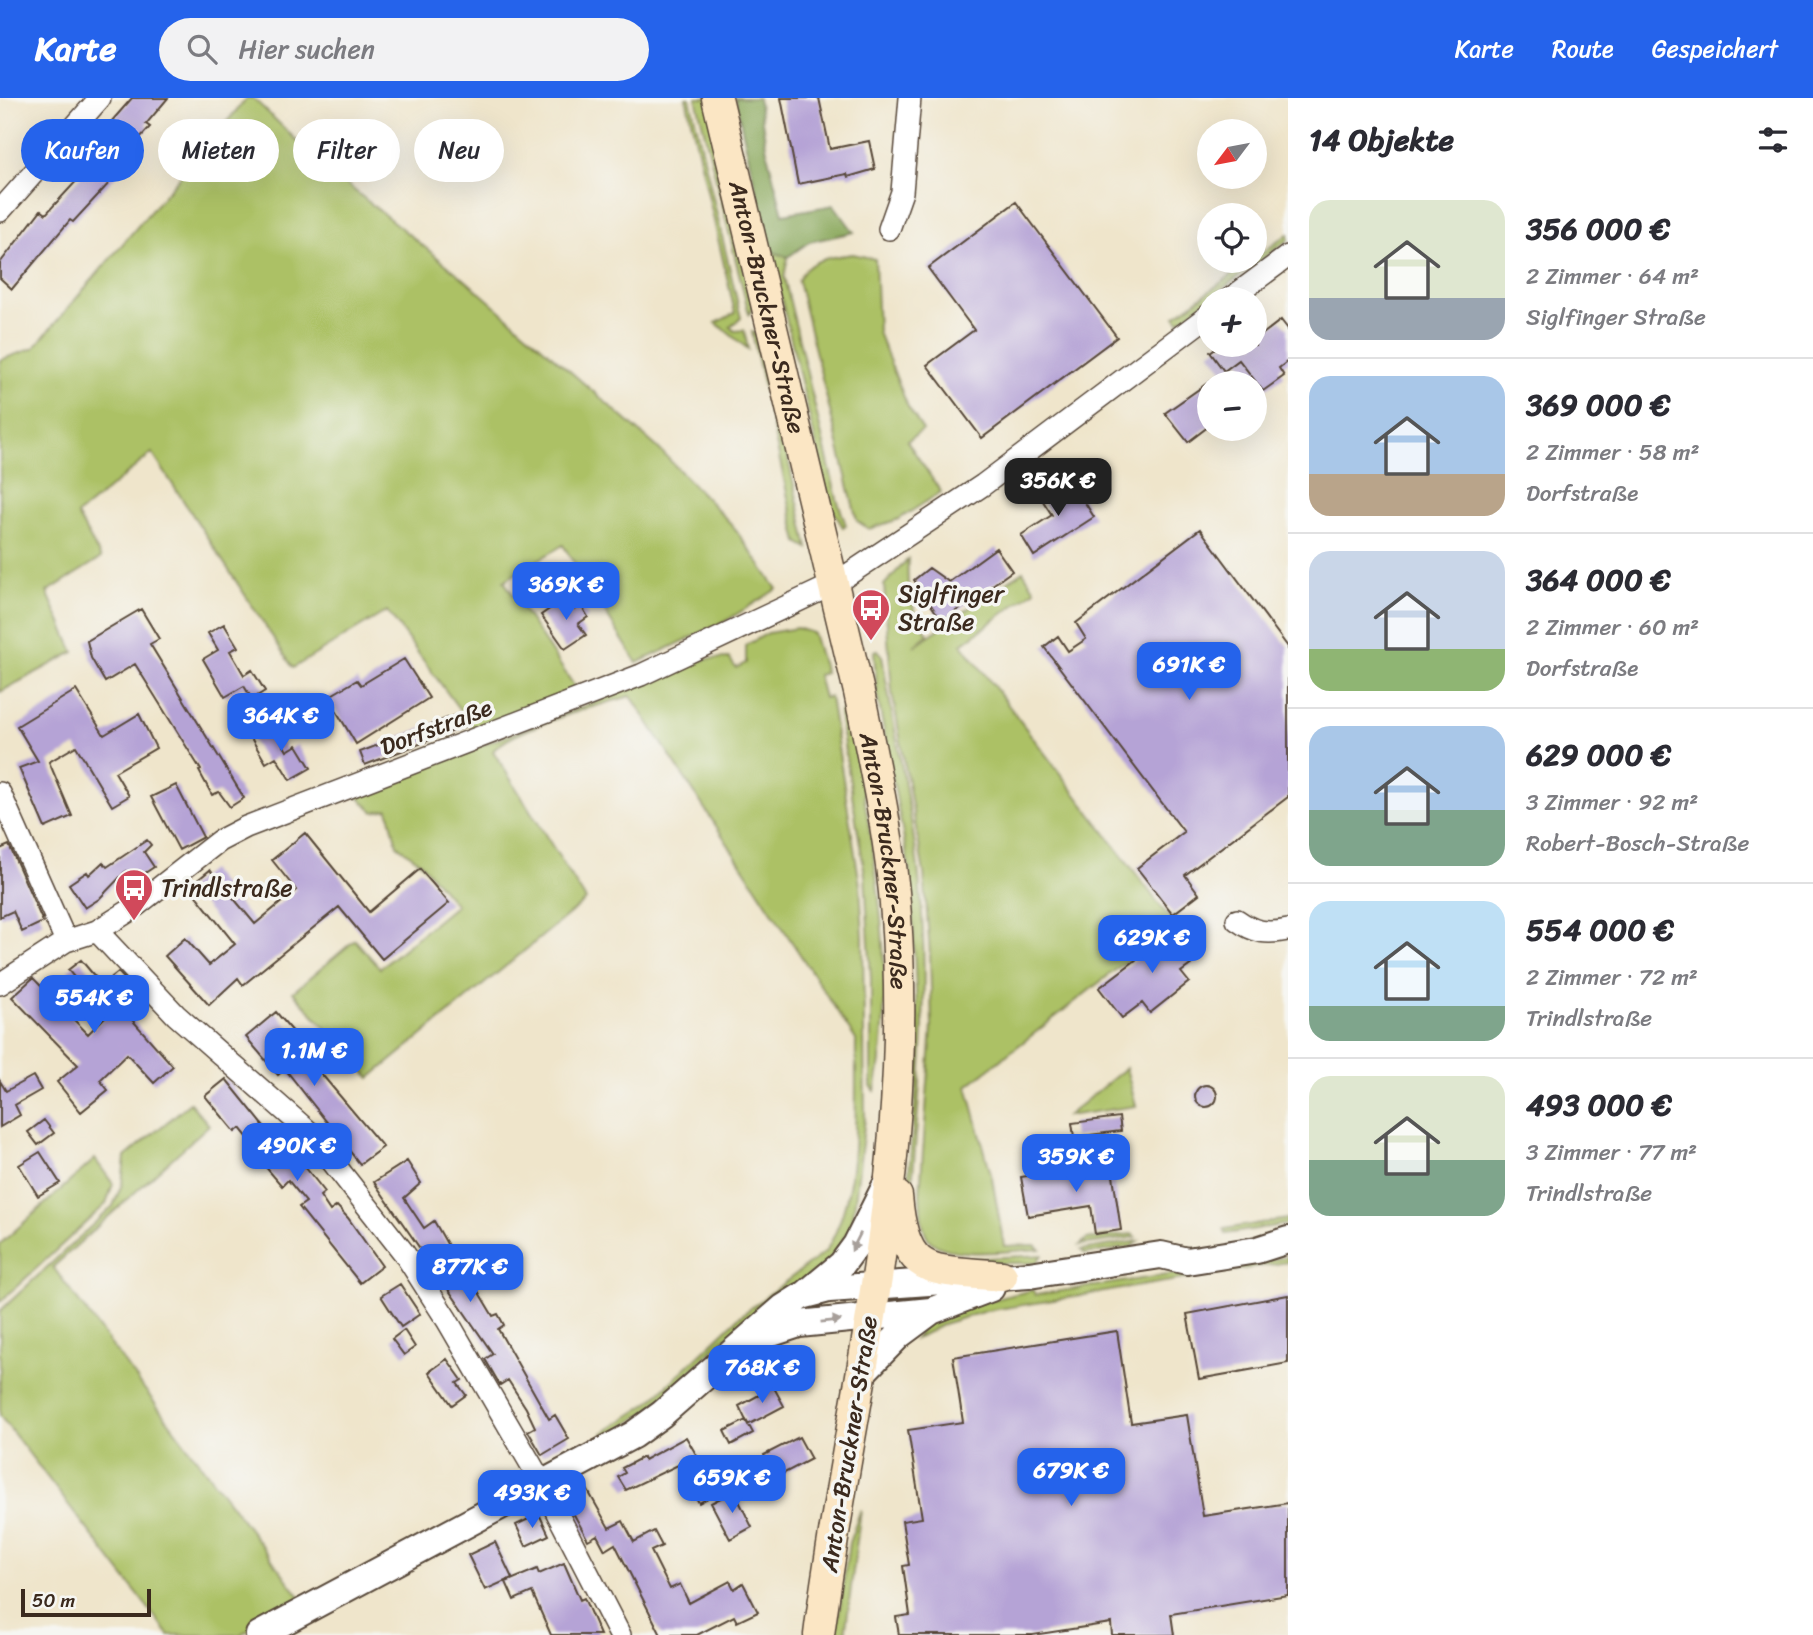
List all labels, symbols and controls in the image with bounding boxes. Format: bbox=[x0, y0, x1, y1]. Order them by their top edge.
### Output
search box bbox=[159, 18, 649, 81]
text: Karte bbox=[35, 20, 117, 78]
text: Hier suchen bbox=[239, 26, 375, 72]
text: Karte bbox=[1455, 28, 1514, 70]
text: Route bbox=[1552, 28, 1614, 70]
text: Gespeichert bbox=[1652, 28, 1778, 70]
icon: search bbox=[183, 30, 221, 68]
text: 14 Objekte bbox=[1309, 113, 1454, 167]
chip: Kaufen bbox=[21, 119, 144, 182]
chip: Mieten bbox=[158, 119, 279, 182]
chip: Filter bbox=[293, 119, 400, 182]
chip: Neu bbox=[414, 119, 504, 182]
north arrow bbox=[1197, 119, 1267, 189]
map controls bbox=[1197, 119, 1267, 441]
icon: filters bbox=[1754, 121, 1792, 159]
street label: Anton-Bruckner-Straße bbox=[716, 175, 818, 438]
text: 356 000 € bbox=[1526, 202, 1670, 256]
button: locate bbox=[1197, 203, 1267, 273]
icon: home bbox=[1365, 228, 1449, 312]
text: 2 Zimmer · 64 m² bbox=[1526, 256, 1699, 297]
button: + bbox=[1197, 287, 1267, 357]
text: Siglfinger Straße bbox=[1526, 297, 1706, 338]
button: − bbox=[1197, 371, 1267, 441]
text: 369 000 € bbox=[1526, 378, 1670, 432]
icon: home bbox=[1365, 404, 1449, 488]
text: 2 Zimmer · 58 m² bbox=[1526, 432, 1699, 473]
pin: 356K € bbox=[1001, 458, 1115, 518]
text: 356K € bbox=[1021, 460, 1095, 501]
text: Dorfstraße bbox=[1526, 473, 1638, 514]
text: 364 000 € bbox=[1526, 553, 1671, 607]
pin: 369K € bbox=[509, 562, 623, 622]
text: 369K € bbox=[528, 564, 604, 605]
place label: Siglfinger Straße bbox=[898, 573, 1006, 643]
icon: home bbox=[1365, 579, 1449, 663]
bus stop icon: Siglfinger Straße bbox=[850, 587, 892, 642]
text: 2 Zimmer · 60 m² bbox=[1526, 607, 1699, 648]
pin: 691K € bbox=[1132, 642, 1246, 702]
text: 691K € bbox=[1153, 644, 1225, 685]
text: Dorfstraße bbox=[1526, 648, 1638, 689]
street label: Dorfstraße bbox=[374, 686, 499, 768]
pin: 364K € bbox=[224, 694, 338, 753]
text: 364K € bbox=[243, 695, 319, 736]
street label: Anton-Bruckner-Straße bbox=[847, 728, 920, 990]
text: 629 000 € bbox=[1526, 728, 1671, 782]
icon: home bbox=[1365, 754, 1449, 838]
text: 3 Zimmer · 92 m² bbox=[1526, 782, 1698, 823]
text: Robert-Bosch-Straße bbox=[1526, 823, 1749, 864]
bus stop icon: Trindlstraße bbox=[113, 867, 155, 922]
place label: Trindlstraße bbox=[161, 867, 293, 909]
text: 554 000 € bbox=[1526, 903, 1674, 957]
pin: 629K € bbox=[1095, 916, 1209, 975]
text: 629K € bbox=[1114, 917, 1190, 958]
icon: home bbox=[1365, 929, 1449, 1013]
text: 2 Zimmer · 72 m² bbox=[1526, 957, 1698, 998]
pin: 554K € bbox=[37, 976, 151, 1035]
text: 554K € bbox=[55, 977, 133, 1018]
text: Trindlstraße bbox=[1526, 998, 1652, 1039]
pin: 1.1M € bbox=[257, 1028, 371, 1088]
text: 1.1M € bbox=[281, 1030, 347, 1071]
text: 493 000 € bbox=[1526, 1078, 1672, 1132]
icon: home bbox=[1365, 1104, 1449, 1188]
pin: 490K € bbox=[240, 1124, 354, 1183]
text: 490K € bbox=[258, 1125, 336, 1166]
text: 3 Zimmer · 77 m² bbox=[1526, 1132, 1697, 1173]
pin: 359K € bbox=[1019, 1134, 1133, 1194]
text: 359K € bbox=[1038, 1136, 1114, 1177]
text: Trindlstraße bbox=[1526, 1173, 1652, 1214]
one-way arrow bbox=[851, 1232, 862, 1252]
pin: 877K € bbox=[413, 1244, 527, 1304]
text: 877K € bbox=[432, 1246, 508, 1287]
street label: Anton-Bruckner-Straße bbox=[808, 1313, 890, 1576]
one-way arrow bbox=[820, 1315, 842, 1326]
pin: 768K € bbox=[705, 1346, 819, 1405]
text: 768K € bbox=[724, 1347, 800, 1388]
pin: 679K € bbox=[1014, 1448, 1128, 1508]
text: 679K € bbox=[1033, 1450, 1109, 1491]
pin: 659K € bbox=[675, 1456, 789, 1515]
text: 659K € bbox=[694, 1457, 770, 1498]
pin: 493K € bbox=[475, 1470, 589, 1530]
text: 493K € bbox=[494, 1472, 570, 1513]
text: 50 m bbox=[32, 1584, 75, 1617]
scale bar bbox=[21, 1586, 150, 1618]

